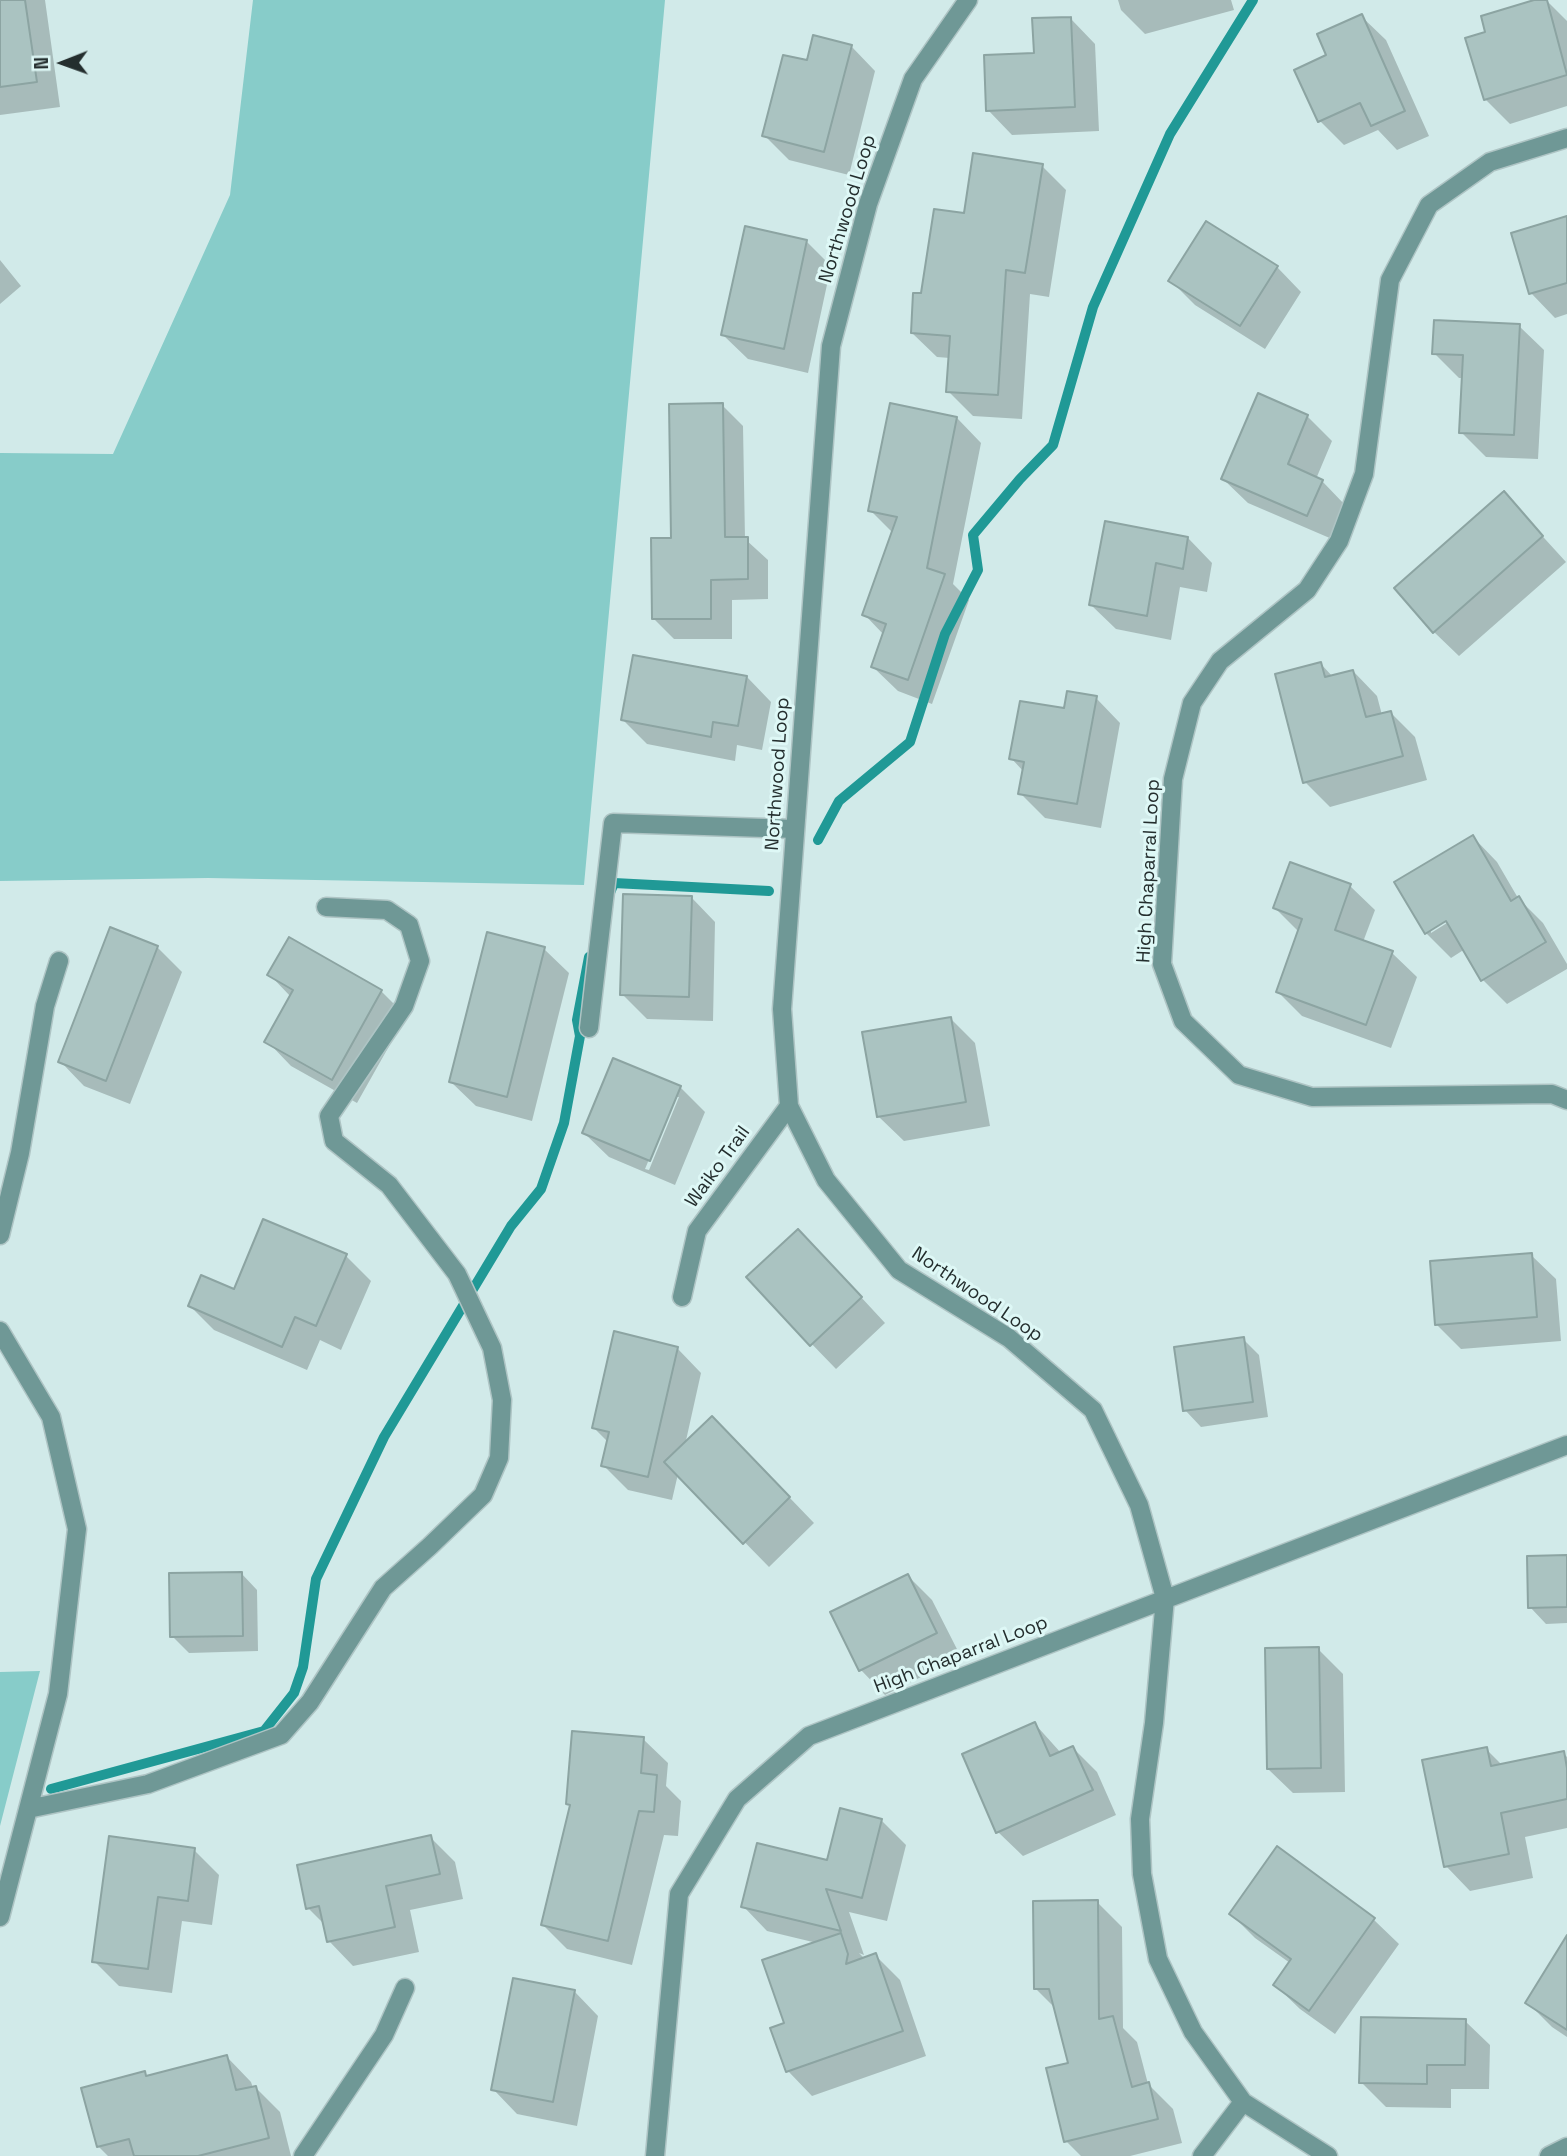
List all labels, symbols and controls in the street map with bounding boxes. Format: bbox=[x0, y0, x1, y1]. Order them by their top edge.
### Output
north arrow bbox=[28, 28, 98, 98]
text: N bbox=[29, 57, 54, 70]
street label: Northwood Loop bbox=[815, 132, 881, 286]
street label: Northwood Loop bbox=[761, 697, 795, 851]
street label: High Chaparral Loop bbox=[1133, 778, 1165, 964]
street label: Waiko Trail bbox=[681, 1122, 755, 1212]
street label: Northwood Loop bbox=[907, 1243, 1047, 1347]
street label: High Chaparral Loop bbox=[871, 1611, 1051, 1699]

